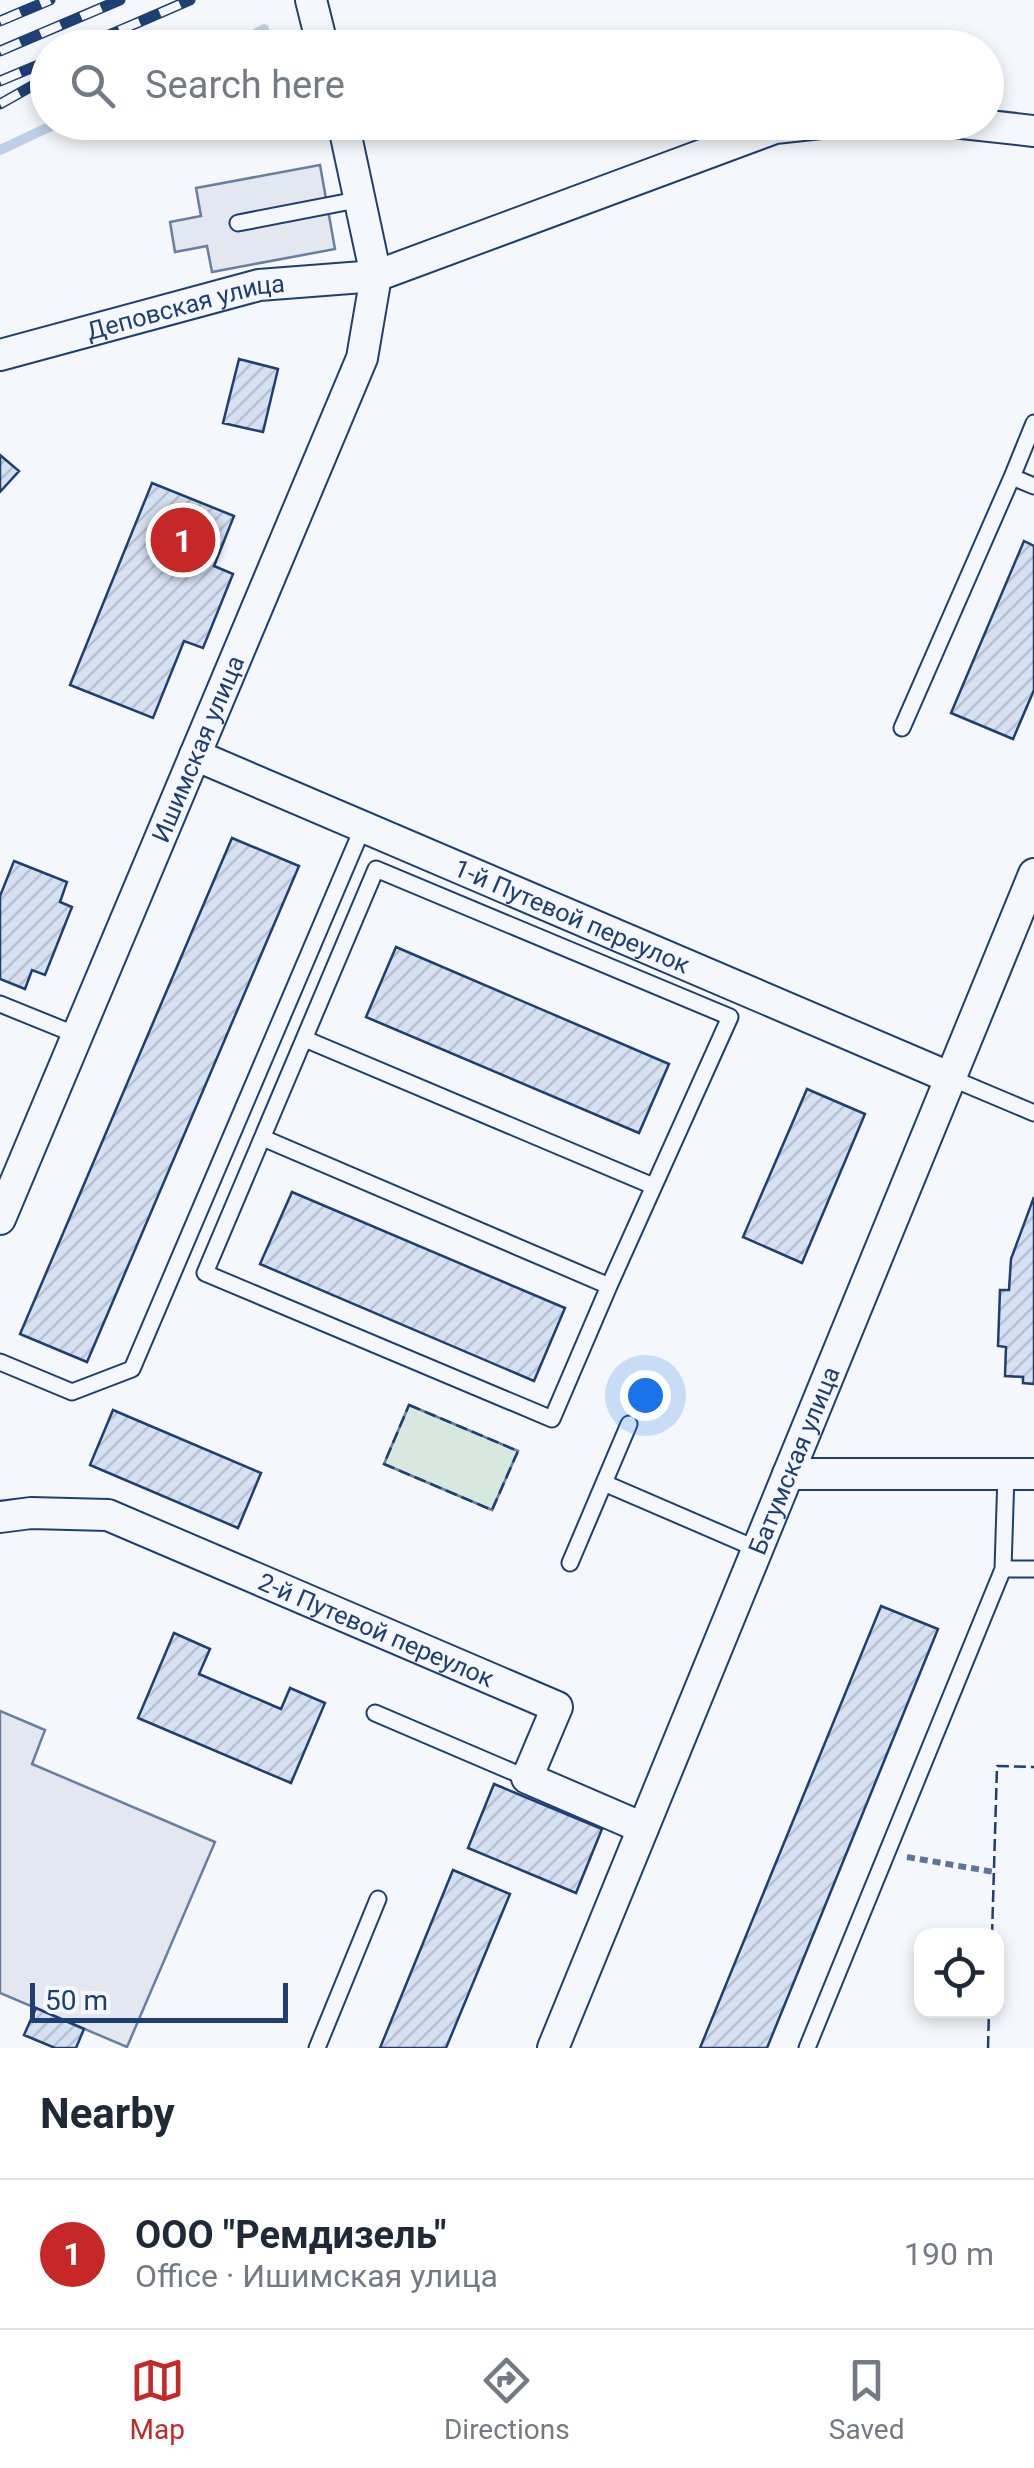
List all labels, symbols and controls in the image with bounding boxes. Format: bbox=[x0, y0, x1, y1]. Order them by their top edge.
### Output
search box bbox=[30, 30, 1004, 140]
icon: search bbox=[65, 58, 120, 113]
text: Search here bbox=[145, 63, 345, 107]
street label: Деповская улица bbox=[83, 269, 286, 346]
pin: 1 bbox=[150, 502, 216, 578]
street label: Ишимская улица bbox=[146, 651, 250, 847]
street label: 1-й Путевой переулок bbox=[450, 853, 694, 980]
street label: Батумская улица bbox=[743, 1362, 846, 1559]
your location bbox=[620, 1370, 671, 1421]
street label: 2-й Путевой переулок bbox=[254, 1567, 499, 1693]
map controls bbox=[914, 1928, 1004, 2018]
button: locate bbox=[914, 1928, 1004, 2018]
scale bar bbox=[30, 1978, 288, 2022]
text: 50 m bbox=[45, 1984, 108, 2017]
text: Nearby bbox=[40, 2089, 175, 2138]
text: ООО "Ремдизель" bbox=[135, 2213, 446, 2257]
text: 1 bbox=[63, 2235, 82, 2273]
text: 190 m bbox=[904, 2235, 994, 2273]
text: Office · Ишимская улица bbox=[135, 2257, 498, 2295]
tab: Map bbox=[130, 2353, 185, 2446]
tab: Directions bbox=[444, 2353, 570, 2446]
tab: Saved bbox=[829, 2353, 904, 2446]

